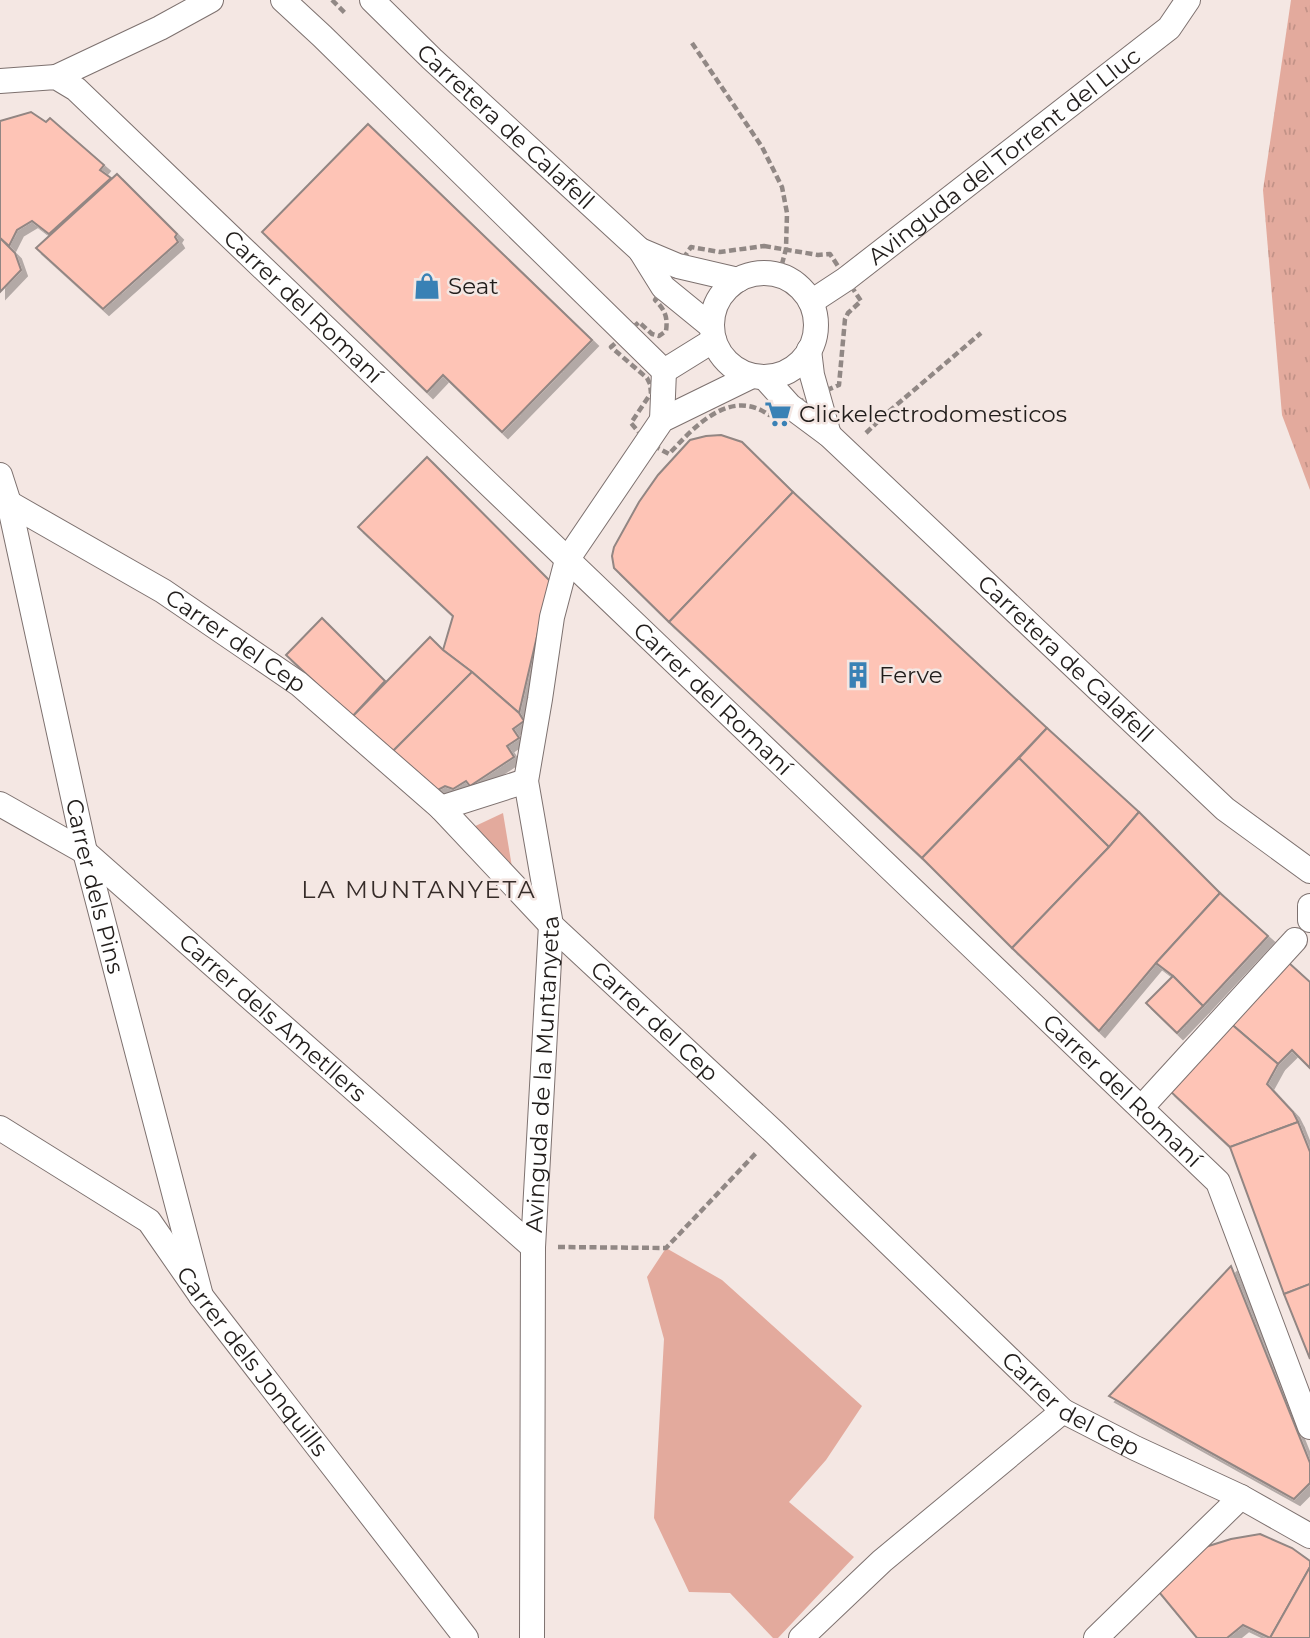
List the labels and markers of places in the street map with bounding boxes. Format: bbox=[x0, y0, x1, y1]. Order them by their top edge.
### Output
shop icon: Seat bbox=[412, 271, 442, 301]
place label: Seat bbox=[448, 272, 499, 300]
supermarket icon: Clickelectrodomesticos bbox=[763, 399, 793, 429]
place label: Clickelectrodomesticos bbox=[799, 400, 1067, 428]
building icon: Ferve bbox=[843, 660, 873, 690]
place label: Ferve bbox=[879, 661, 943, 689]

